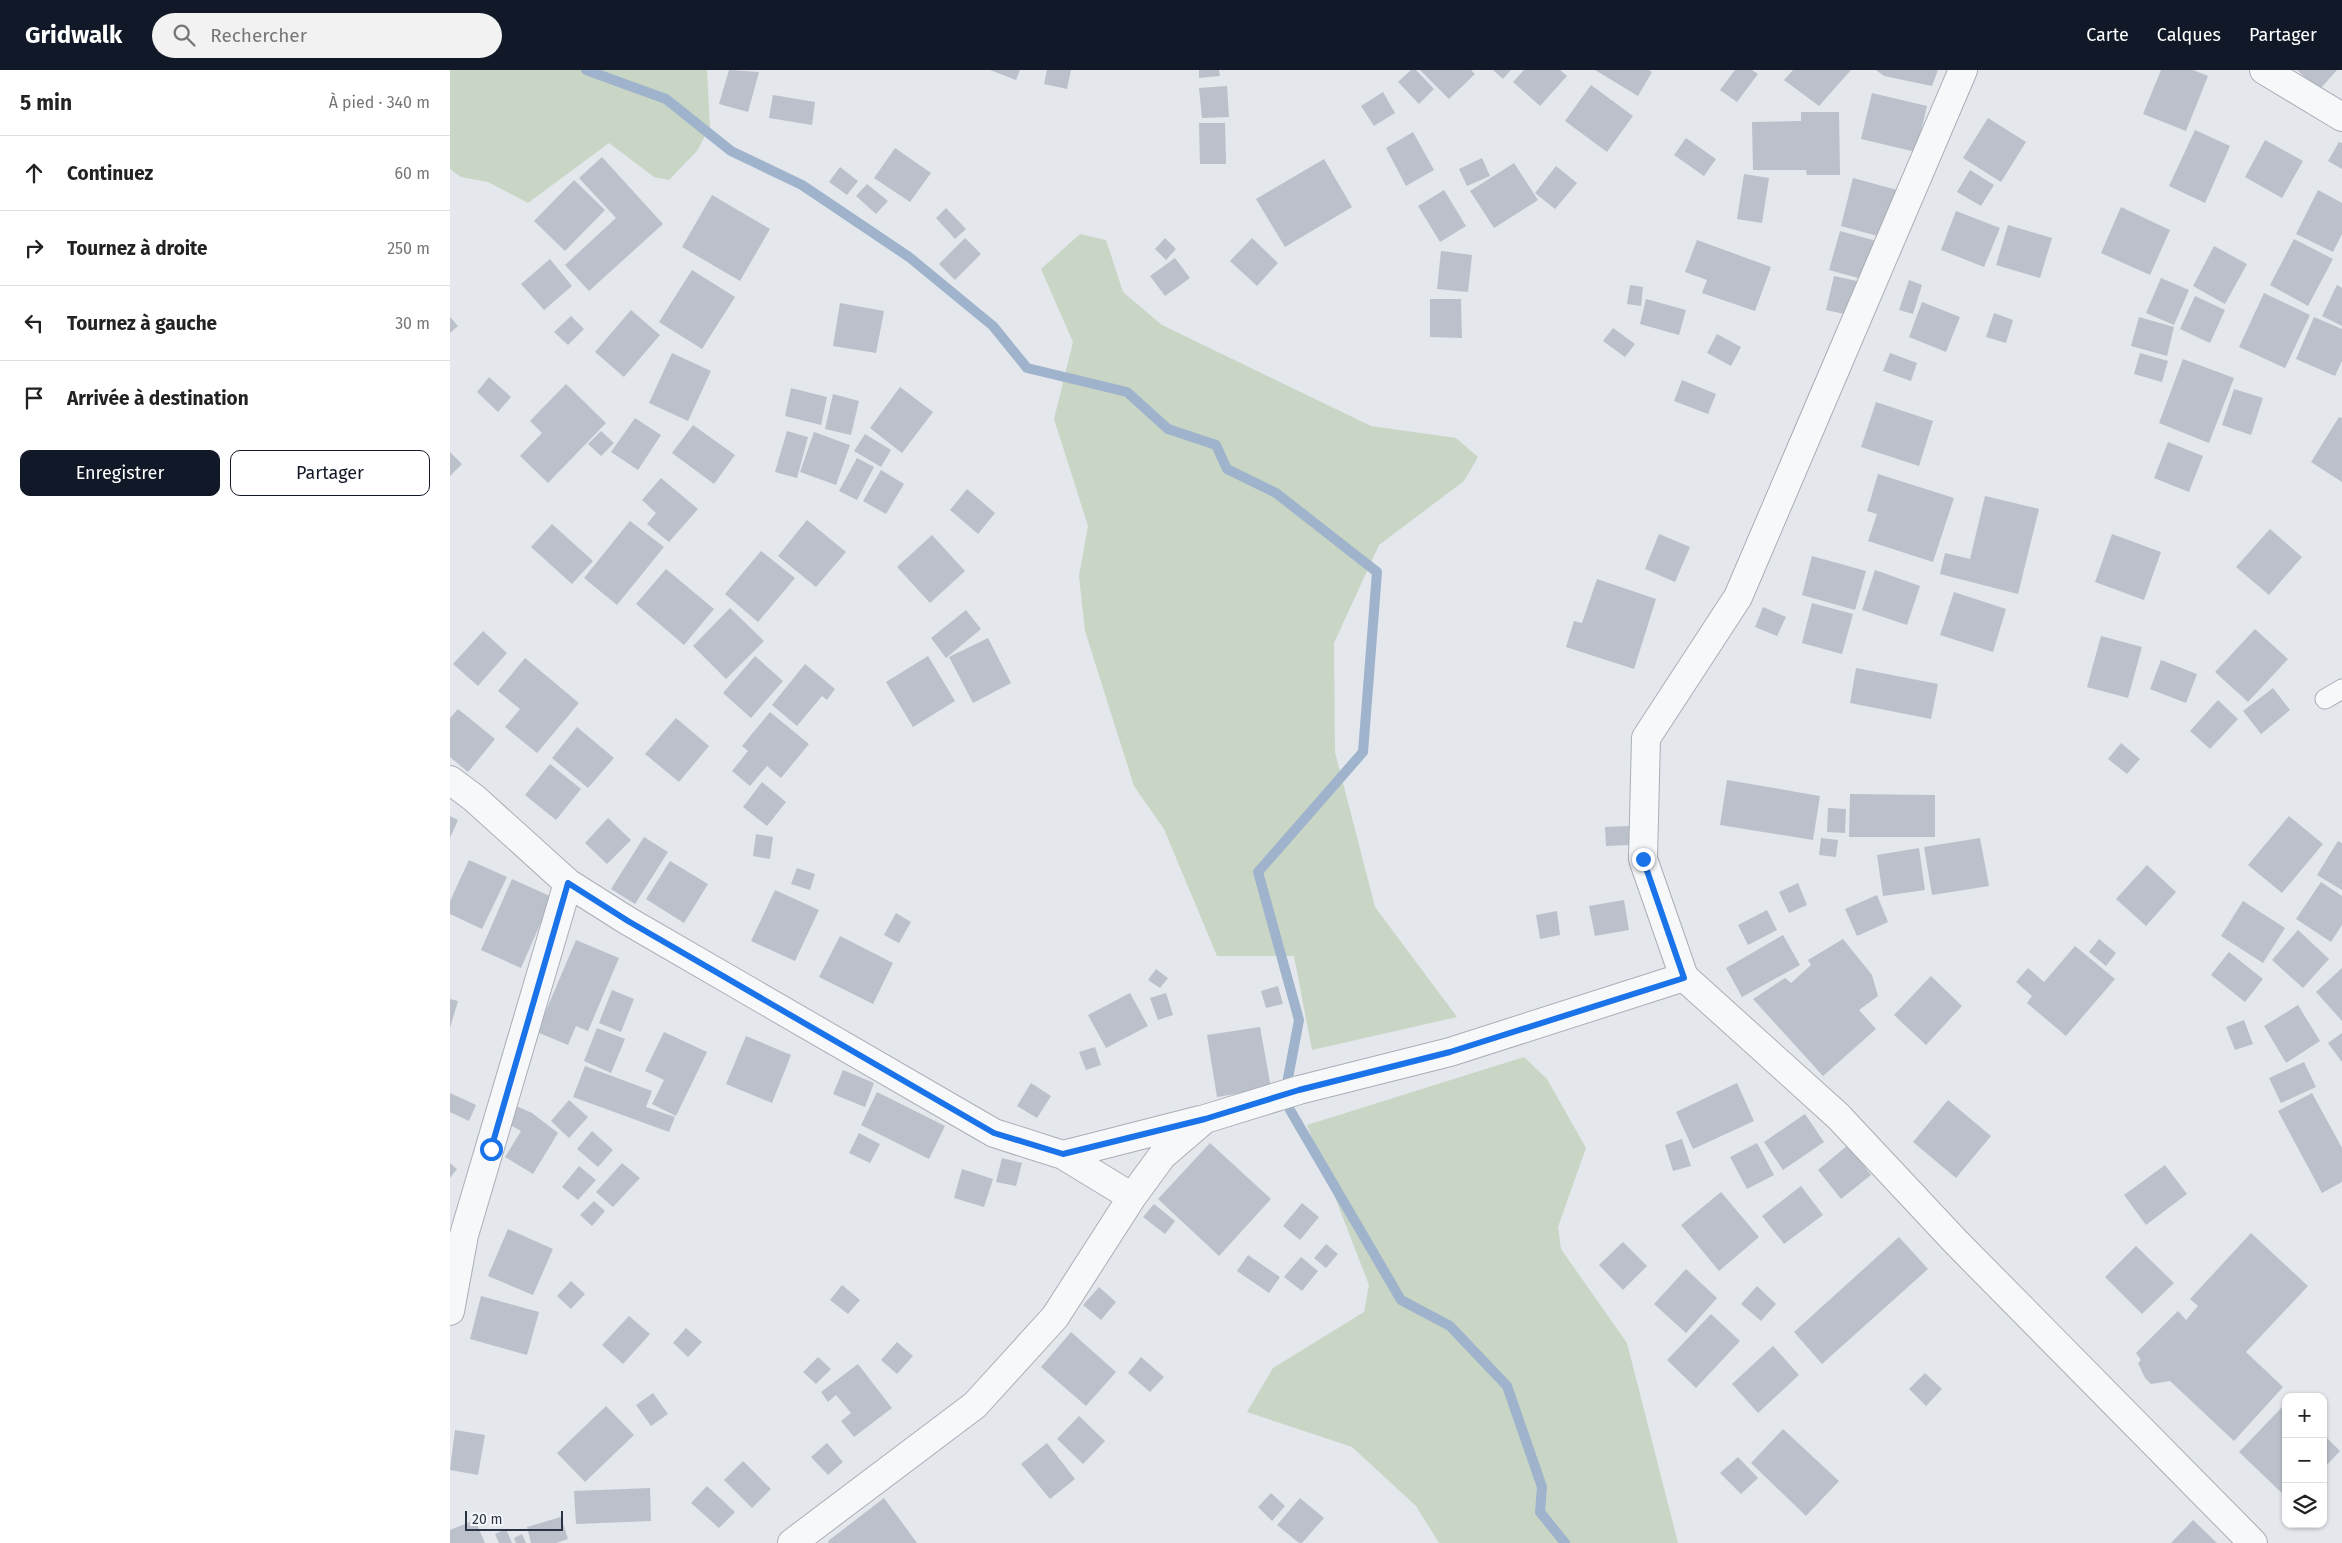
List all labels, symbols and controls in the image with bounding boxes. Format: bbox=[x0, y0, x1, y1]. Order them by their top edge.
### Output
search box bbox=[152, 13, 502, 58]
text: Gridwalk bbox=[25, 21, 122, 49]
icon: search bbox=[170, 21, 198, 49]
text: Rechercher bbox=[210, 24, 307, 47]
text: Carte bbox=[2086, 24, 2129, 46]
text: Calques bbox=[2157, 24, 2221, 46]
text: Partager bbox=[2249, 24, 2317, 46]
text: 5 min bbox=[20, 90, 72, 116]
text: À pied · 340 m bbox=[329, 93, 430, 112]
icon: ahead bbox=[20, 159, 48, 187]
text: Continuez bbox=[67, 162, 153, 185]
text: 60 m bbox=[395, 164, 430, 183]
icon: right bbox=[20, 234, 48, 262]
text: Tournez à droite bbox=[67, 237, 208, 260]
text: 250 m bbox=[387, 239, 430, 258]
icon: left bbox=[20, 309, 48, 337]
text: Tournez à gauche bbox=[67, 312, 217, 335]
text: 30 m bbox=[395, 314, 430, 333]
icon: arrive bbox=[20, 384, 48, 412]
text: Arrivée à destination bbox=[67, 387, 249, 410]
button: Enregistrer bbox=[20, 450, 220, 496]
button: Partager bbox=[230, 450, 430, 496]
route end bbox=[1632, 848, 1655, 871]
route start bbox=[480, 1138, 503, 1161]
map controls bbox=[2282, 1393, 2327, 1528]
button: + bbox=[2282, 1393, 2327, 1438]
button: − bbox=[2282, 1438, 2327, 1483]
button: layers bbox=[2282, 1483, 2327, 1528]
scale bar bbox=[465, 1508, 562, 1531]
text: 20 m bbox=[472, 1511, 502, 1528]

